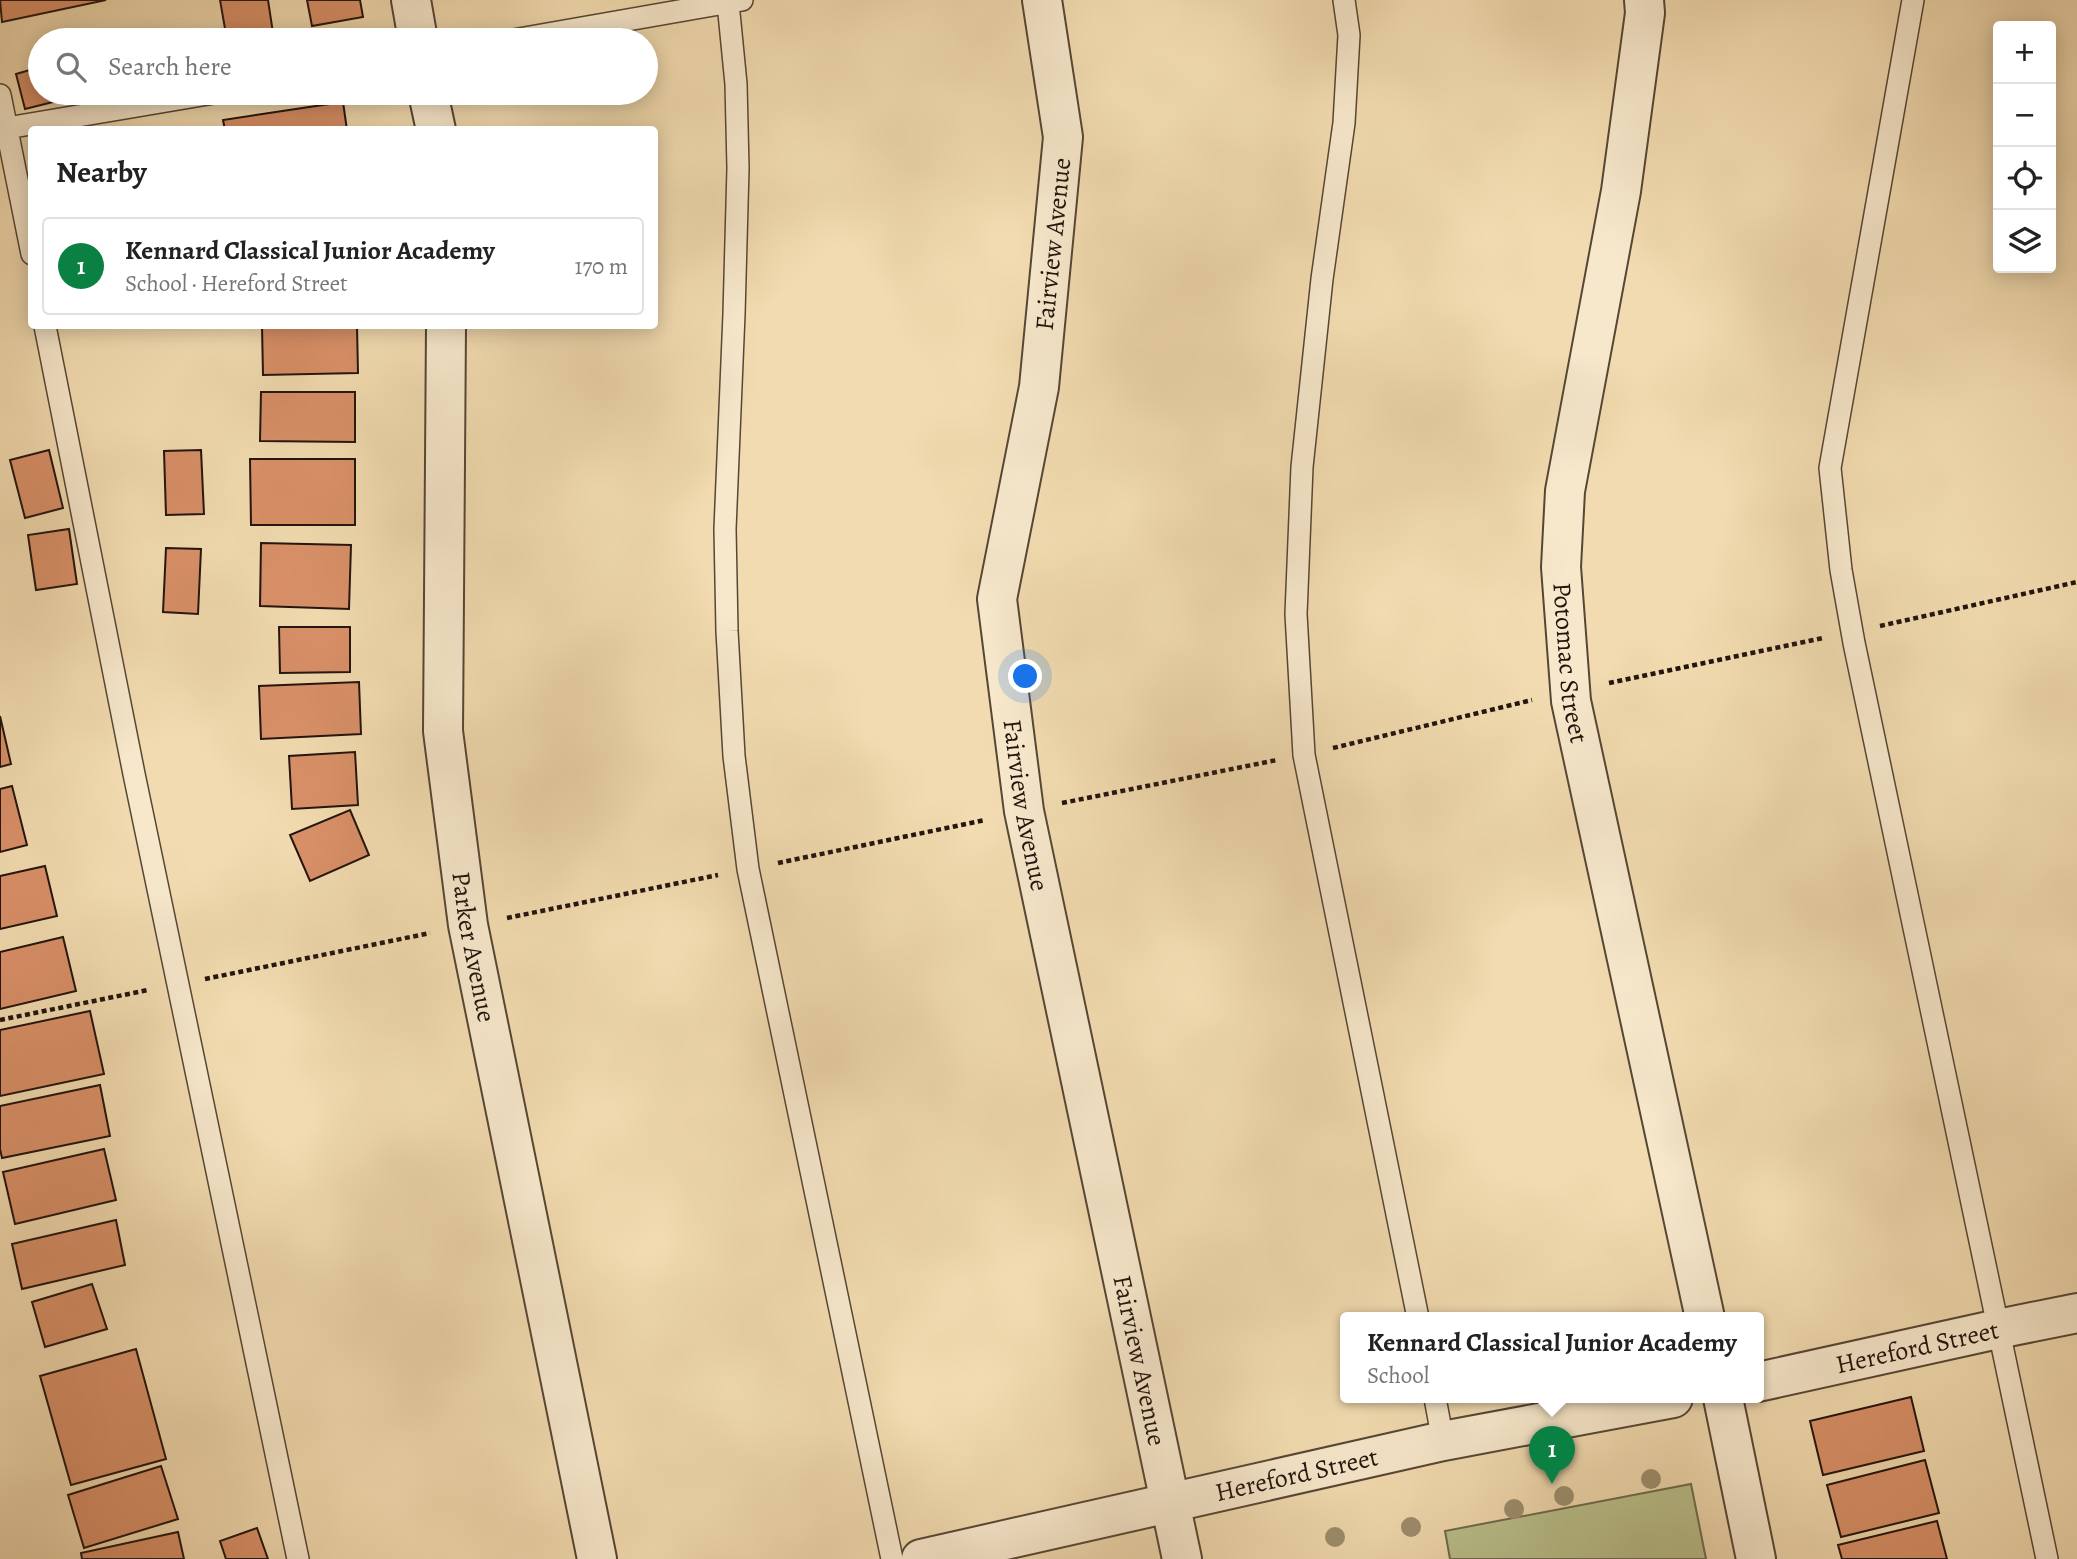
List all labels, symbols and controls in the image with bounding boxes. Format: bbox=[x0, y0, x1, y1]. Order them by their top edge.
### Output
map controls bbox=[1993, 21, 2056, 273]
button: + bbox=[1993, 21, 2056, 84]
search box bbox=[28, 28, 658, 105]
icon: search bbox=[52, 48, 90, 86]
text: Search here bbox=[108, 49, 232, 84]
button: − bbox=[1993, 84, 2056, 147]
button: locate bbox=[1993, 147, 2056, 210]
text: Nearby bbox=[56, 152, 147, 192]
street label: Fairview Avenue bbox=[1027, 156, 1079, 332]
button: layers bbox=[1993, 210, 2056, 273]
text: Kennard Classical Junior Academy bbox=[125, 233, 495, 268]
text: 1 bbox=[77, 251, 85, 282]
text: 170 m bbox=[575, 251, 628, 282]
text: School · Hereford Street bbox=[125, 268, 348, 299]
street label: Potomac Street bbox=[1545, 581, 1597, 747]
your location bbox=[1008, 659, 1042, 693]
street label: Fairview Avenue bbox=[995, 717, 1058, 894]
street label: Parker Avenue bbox=[444, 869, 505, 1025]
street label: Fairview Avenue bbox=[1105, 1272, 1175, 1449]
popup bbox=[1340, 1312, 1764, 1403]
street label: Hereford Street bbox=[1832, 1312, 2002, 1382]
text: Kennard Classical Junior Academy bbox=[1367, 1325, 1737, 1360]
text: School bbox=[1367, 1360, 1429, 1391]
pin: 1 bbox=[1529, 1426, 1575, 1484]
street label: Hereford Street bbox=[1212, 1439, 1382, 1509]

